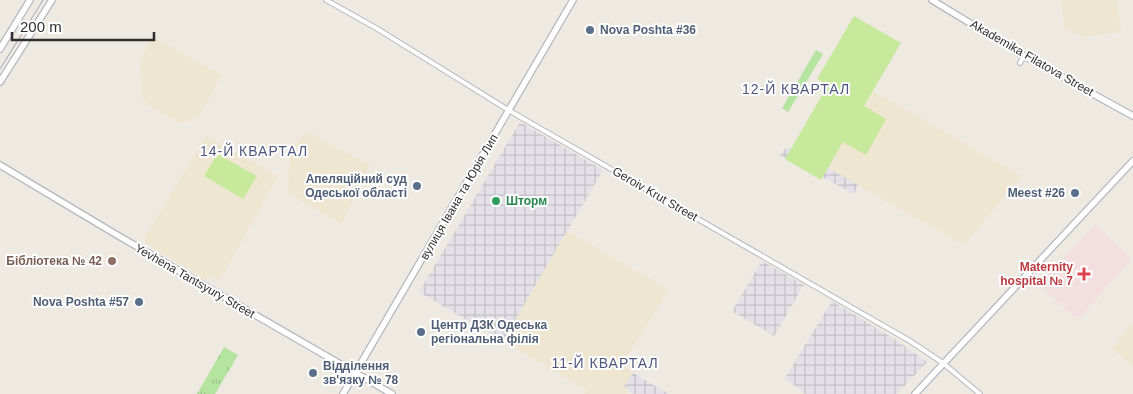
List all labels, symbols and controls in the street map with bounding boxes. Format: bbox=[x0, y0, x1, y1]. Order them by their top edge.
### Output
scale bar bbox=[12, 10, 155, 42]
street label: Akademika Filatova Street bbox=[968, 17, 1097, 99]
text: 200 m bbox=[20, 18, 62, 35]
place label: Nova Poshta #36 bbox=[600, 23, 696, 37]
marker: Nova Poshta #36 bbox=[584, 24, 596, 36]
district label: 12-Й КВАРТАЛ bbox=[742, 80, 850, 97]
street label: вулиця Івана та Юрія Лип bbox=[417, 132, 501, 262]
district label: 14-Й КВАРТАЛ bbox=[200, 142, 308, 159]
street label: Geroiv Krut Street bbox=[610, 164, 701, 224]
place label: Апеляційний суд Одеської області bbox=[305, 172, 407, 200]
marker: Апеляційний суд Одеської області bbox=[411, 180, 423, 192]
place label: Meest #26 bbox=[1008, 186, 1065, 200]
marker: Meest #26 bbox=[1069, 187, 1081, 199]
place label: Шторм bbox=[506, 194, 547, 208]
marker: Шторм bbox=[490, 195, 502, 207]
street label: Yevhena Tantsyury Street bbox=[133, 241, 258, 321]
place label: Бібліотека № 42 bbox=[6, 254, 102, 268]
marker: Бібліотека № 42 bbox=[106, 255, 118, 267]
place label: Maternity hospital № 7 bbox=[1000, 260, 1073, 288]
marker: Maternity hospital № 7 bbox=[1077, 267, 1091, 281]
place label: Nova Poshta #57 bbox=[33, 295, 129, 309]
marker: Nova Poshta #57 bbox=[133, 296, 145, 308]
place label: Центр ДЗК Одеська регіональна філія bbox=[431, 318, 547, 346]
marker: Центр ДЗК Одеська регіональна філія bbox=[415, 326, 427, 338]
district label: 11-Й КВАРТАЛ bbox=[551, 354, 659, 371]
place label: Відділення зв'язку № 78 bbox=[323, 359, 399, 387]
marker: Відділення зв'язку № 78 bbox=[307, 367, 319, 379]

